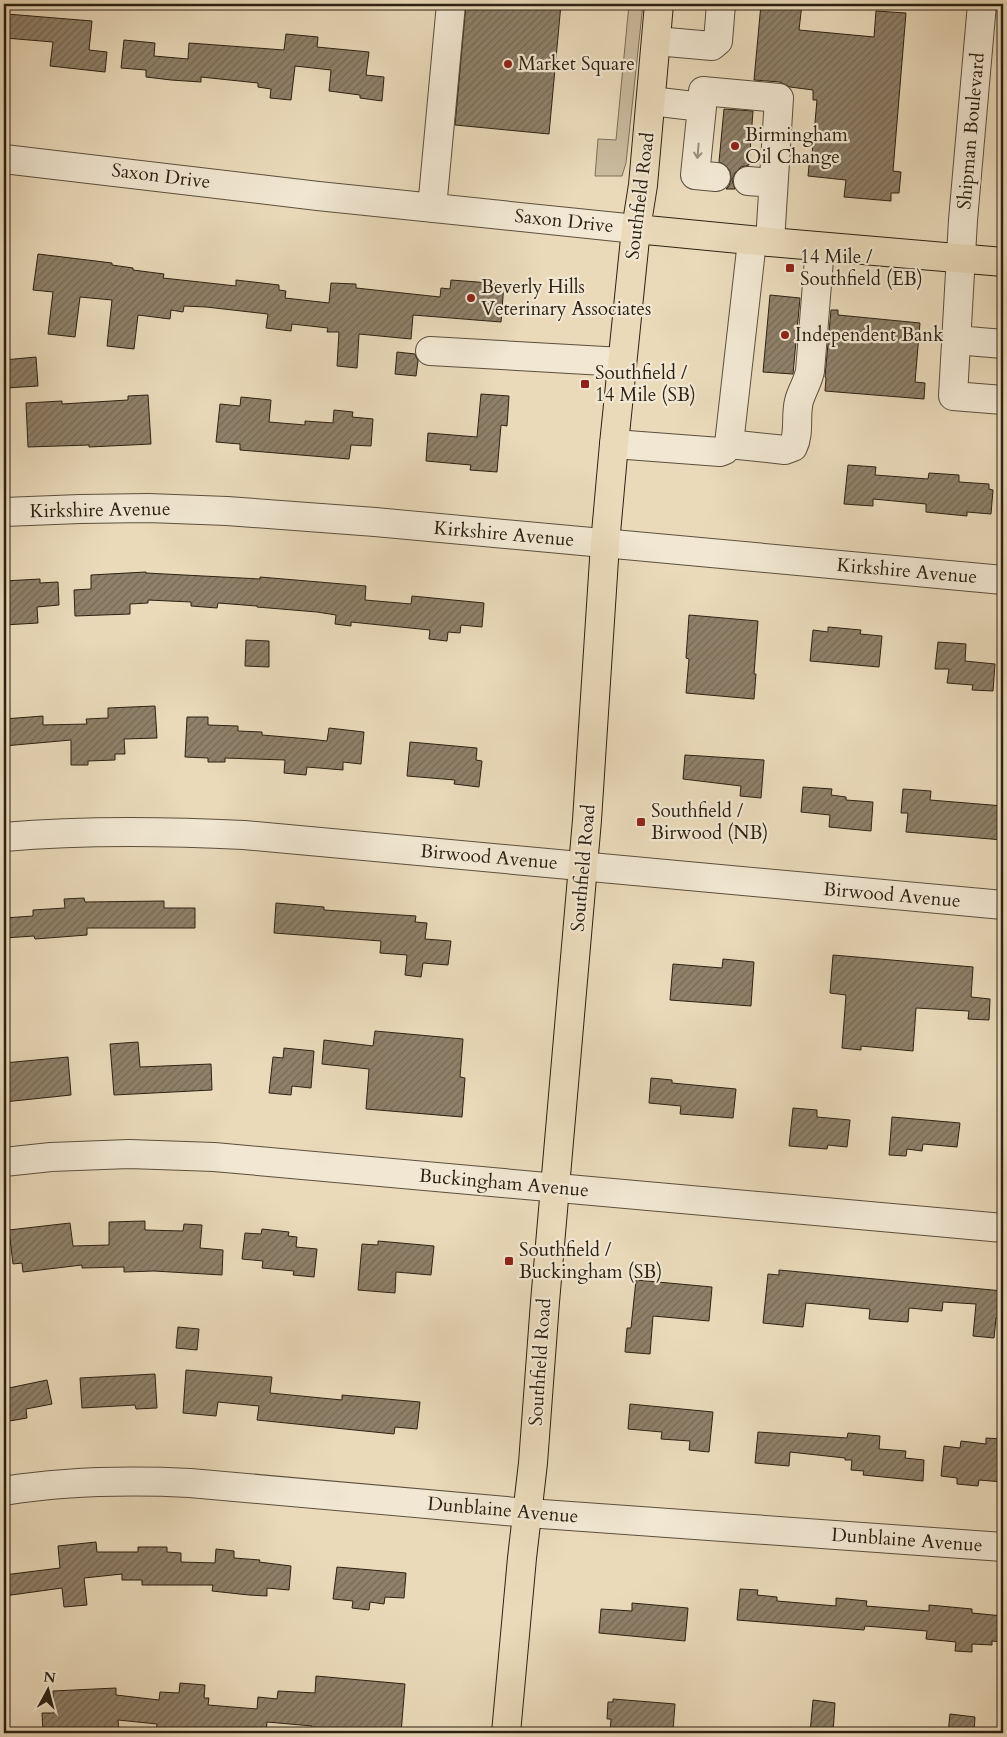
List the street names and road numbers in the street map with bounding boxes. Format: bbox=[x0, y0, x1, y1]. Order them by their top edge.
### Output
street label: Shipman Boulevard bbox=[951, 51, 991, 211]
street label: Southfield Road bbox=[619, 131, 661, 261]
street label: Saxon Drive bbox=[110, 157, 212, 195]
street label: Saxon Drive bbox=[513, 203, 615, 239]
street label: Kirkshire Avenue bbox=[29, 496, 171, 524]
street label: Kirkshire Avenue bbox=[433, 515, 575, 553]
street label: Kirkshire Avenue bbox=[836, 552, 978, 590]
street label: Southfield Road bbox=[564, 803, 602, 933]
street label: Birwood Avenue bbox=[419, 838, 559, 876]
street label: Birwood Avenue bbox=[822, 876, 962, 914]
street label: Buckingham Avenue bbox=[418, 1163, 590, 1203]
street label: Southfield Road bbox=[523, 1297, 557, 1427]
street label: Dunblaine Avenue bbox=[426, 1490, 580, 1530]
street label: Dunblaine Avenue bbox=[831, 1522, 983, 1558]

